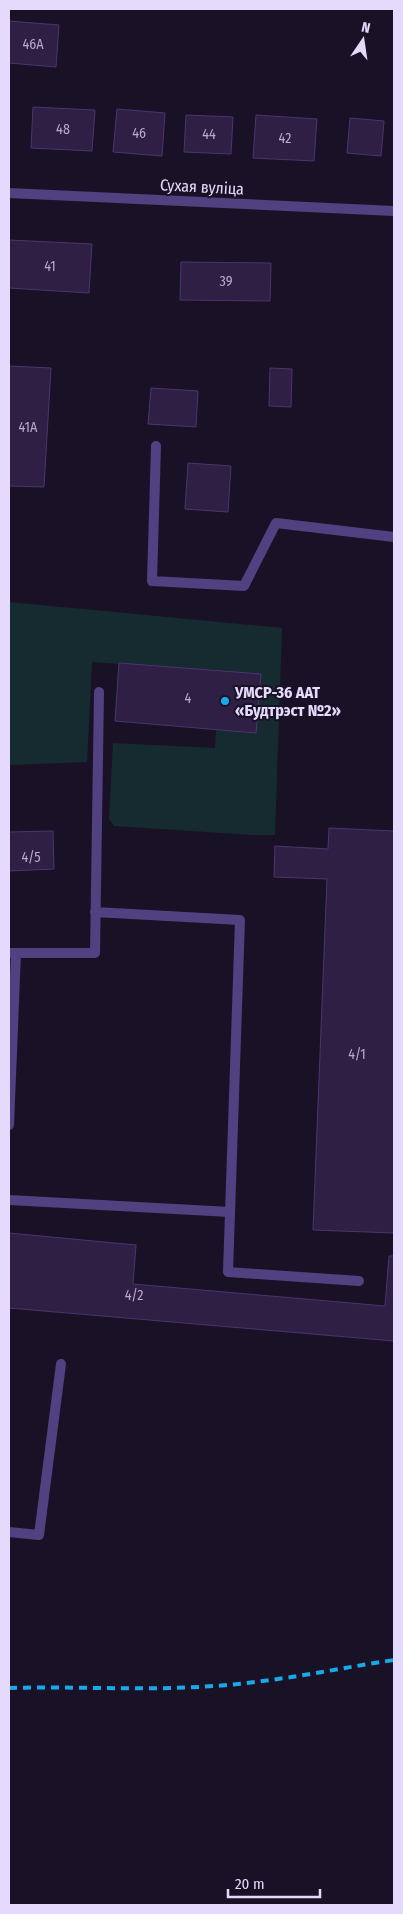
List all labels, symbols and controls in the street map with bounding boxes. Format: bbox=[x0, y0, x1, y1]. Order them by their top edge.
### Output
north arrow bbox=[338, 15, 388, 65]
text: N bbox=[360, 19, 372, 37]
house number: 46А bbox=[22, 36, 44, 53]
house number: 48 bbox=[56, 121, 70, 138]
house number: 46 bbox=[132, 125, 146, 142]
house number: 44 bbox=[202, 126, 216, 143]
house number: 42 bbox=[279, 130, 291, 147]
street label: Сухая вуліца bbox=[159, 175, 245, 199]
house number: 41 bbox=[44, 258, 56, 275]
house number: 39 bbox=[220, 273, 233, 290]
house number: 41А bbox=[19, 419, 38, 436]
place label: УМСР-36 ААТ «Будтрэст №2» bbox=[234, 683, 341, 720]
house number: 4 bbox=[185, 690, 192, 707]
marker: УМСР-36 ААТ «Будтрэст №2» bbox=[219, 695, 231, 707]
house number: 4/5 bbox=[21, 849, 41, 866]
house number: 4/1 bbox=[348, 1046, 366, 1063]
house number: 4/2 bbox=[125, 1287, 143, 1304]
scale bar bbox=[228, 1866, 320, 1898]
text: 20 m bbox=[235, 1875, 265, 1893]

